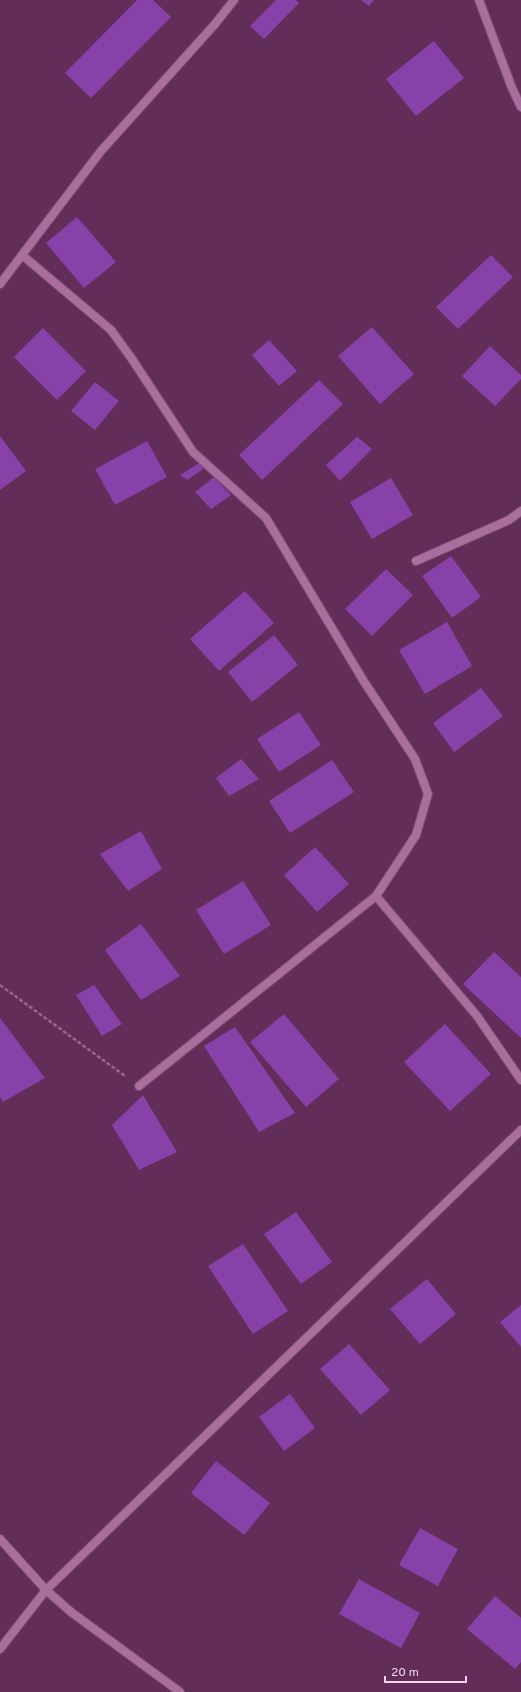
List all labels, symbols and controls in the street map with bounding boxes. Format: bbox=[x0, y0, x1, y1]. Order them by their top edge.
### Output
scale bar bbox=[385, 1658, 466, 1684]
text: 20 m bbox=[391, 1665, 419, 1681]

